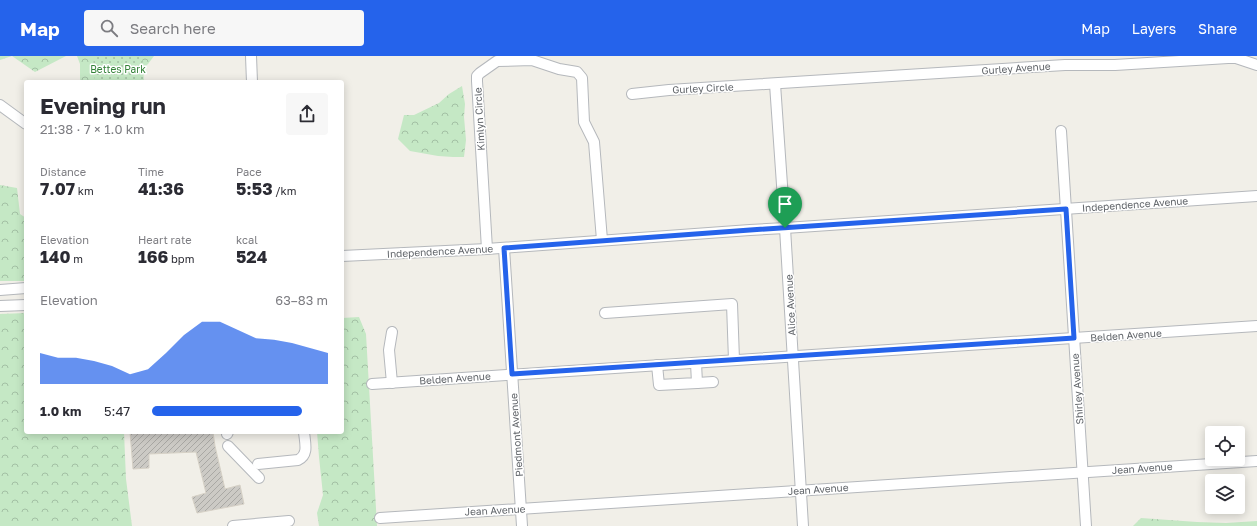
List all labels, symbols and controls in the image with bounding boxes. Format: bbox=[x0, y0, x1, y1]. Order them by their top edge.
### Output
search box bbox=[84, 10, 364, 46]
text: Map bbox=[20, 17, 60, 40]
icon: search bbox=[98, 17, 120, 39]
text: Search here bbox=[130, 19, 216, 37]
text: Map bbox=[1081, 20, 1110, 37]
text: Layers bbox=[1132, 20, 1176, 37]
text: Share bbox=[1198, 20, 1237, 37]
street label: Gurley Avenue bbox=[981, 60, 1051, 76]
park label: Bettes Park bbox=[90, 63, 146, 75]
street label: Gurley Circle bbox=[672, 80, 734, 96]
street label: Kimlyn Circle bbox=[471, 87, 487, 151]
text: Evening run bbox=[40, 92, 166, 119]
button: share bbox=[286, 93, 328, 135]
text: 21:38 · 7 × 1.0 km bbox=[40, 121, 145, 137]
text: Distance bbox=[40, 165, 86, 178]
text: Time bbox=[138, 165, 164, 178]
text: Pace bbox=[236, 165, 262, 178]
text: 7.07 bbox=[40, 178, 75, 199]
text: 41:36 bbox=[138, 178, 184, 199]
text: 5:53 bbox=[236, 178, 273, 199]
text: km bbox=[75, 184, 94, 197]
text: /km bbox=[273, 184, 297, 197]
pin bbox=[768, 187, 802, 228]
icon: arrive bbox=[774, 193, 796, 215]
street label: Independence Avenue bbox=[1081, 194, 1189, 214]
text: Elevation bbox=[40, 233, 89, 246]
text: Heart rate bbox=[138, 233, 192, 246]
text: kcal bbox=[236, 233, 258, 246]
street label: Independence Avenue bbox=[387, 242, 494, 260]
text: 140 bbox=[40, 246, 70, 267]
text: 166 bbox=[138, 246, 168, 267]
text: 524 bbox=[236, 246, 267, 267]
text: m bbox=[70, 252, 83, 265]
text: bpm bbox=[168, 252, 194, 265]
street label: Alice Avenue bbox=[782, 274, 798, 336]
text: Elevation bbox=[40, 292, 98, 308]
text: 63–83 m bbox=[275, 292, 328, 308]
street label: Belden Avenue bbox=[1090, 327, 1162, 343]
street label: Shirley Avenue bbox=[1069, 353, 1085, 425]
street label: Belden Avenue bbox=[419, 370, 491, 386]
street label: Piedmont Avenue bbox=[507, 393, 525, 477]
text: 1.0 km bbox=[40, 403, 81, 419]
text: 5:47 bbox=[104, 403, 130, 419]
map controls bbox=[1205, 426, 1245, 514]
button: locate bbox=[1205, 426, 1245, 466]
street label: Jean Avenue bbox=[1111, 460, 1173, 476]
button: layers bbox=[1205, 474, 1245, 514]
street label: Jean Avenue bbox=[787, 481, 849, 497]
street label: Jean Avenue bbox=[464, 502, 526, 518]

